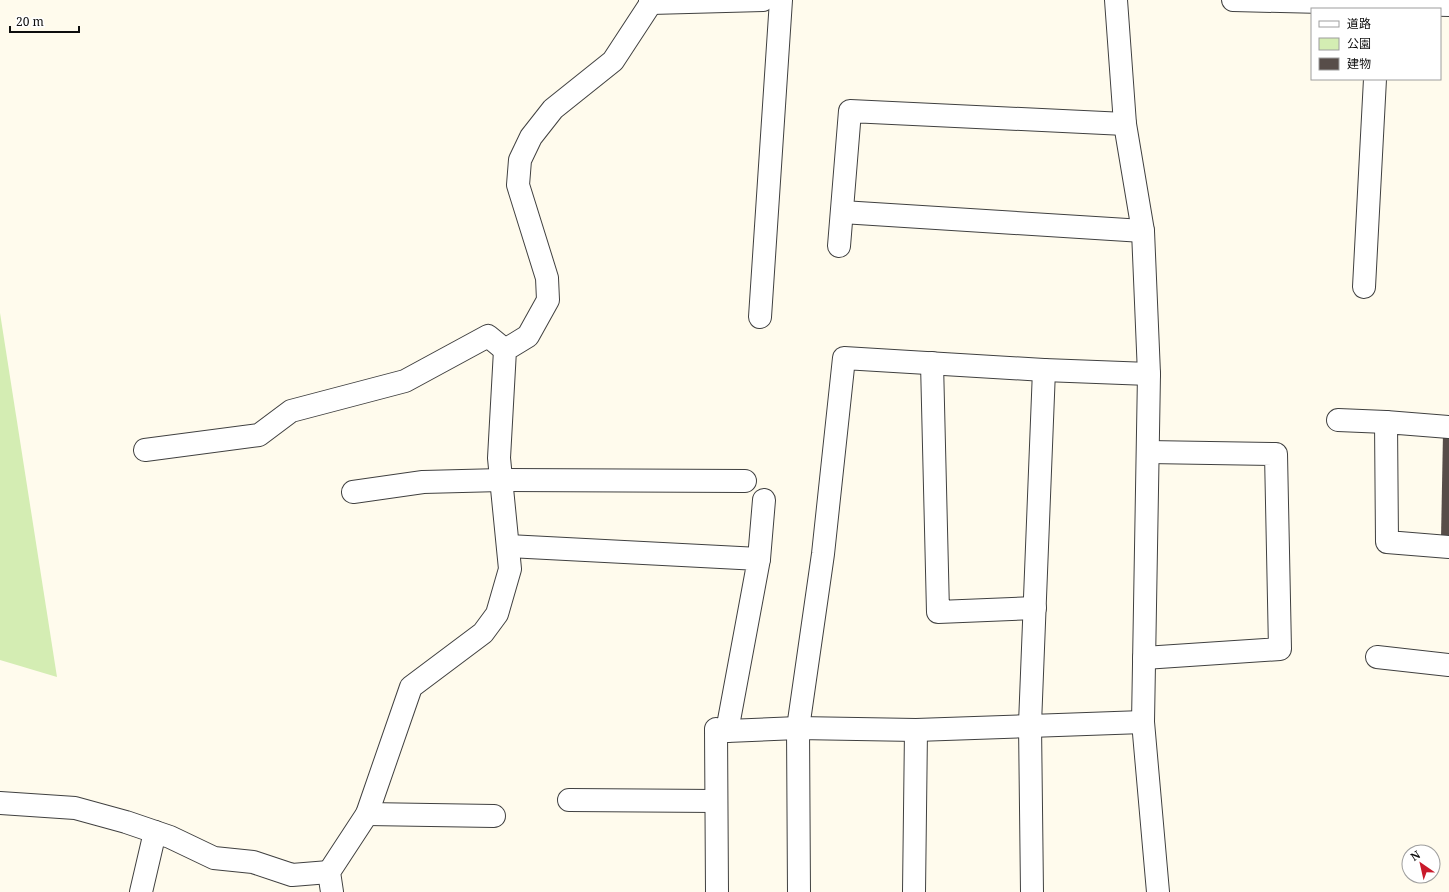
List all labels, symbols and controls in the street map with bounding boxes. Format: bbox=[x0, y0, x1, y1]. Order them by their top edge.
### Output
scale bar bbox=[10, 8, 79, 34]
legend bbox=[1311, 8, 1441, 80]
text: 20 m bbox=[16, 13, 44, 30]
text: 道路 bbox=[1347, 15, 1371, 32]
text: 公園 bbox=[1347, 35, 1371, 52]
text: 建物 bbox=[1347, 55, 1371, 72]
north arrow bbox=[1401, 844, 1441, 884]
text: N bbox=[1407, 846, 1423, 864]

